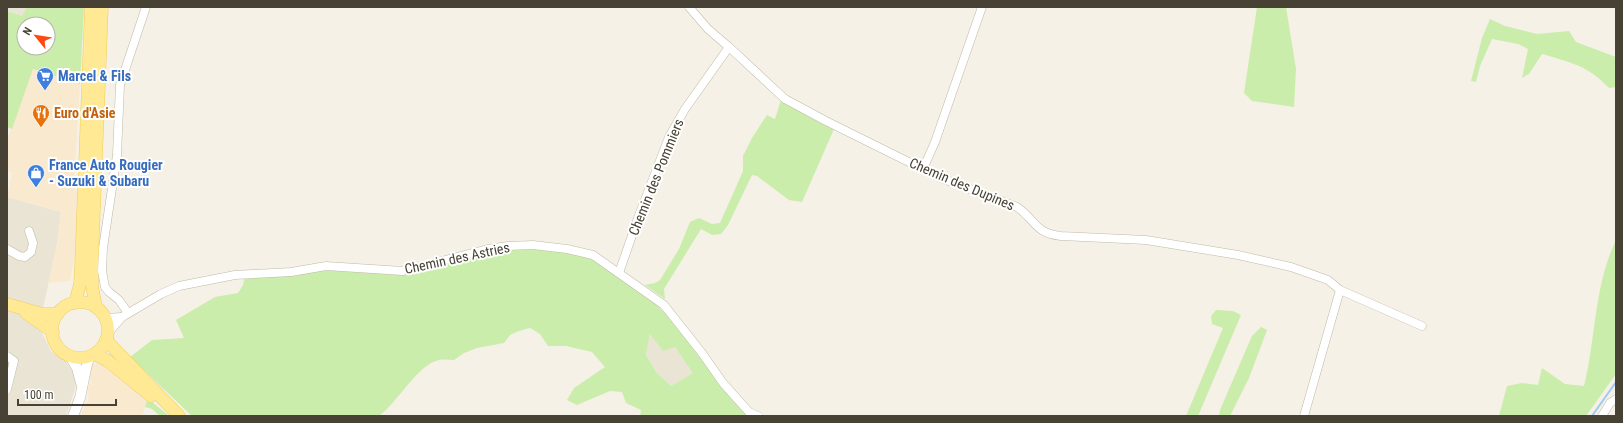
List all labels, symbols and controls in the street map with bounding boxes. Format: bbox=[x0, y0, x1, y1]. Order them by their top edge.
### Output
north arrow bbox=[16, 16, 56, 56]
text: N bbox=[20, 25, 35, 37]
supermarket icon: Marcel & Fils bbox=[35, 66, 55, 91]
place label: Marcel & Fils bbox=[58, 68, 131, 84]
restaurant icon: Euro d'Asie bbox=[31, 103, 51, 128]
place label: Euro d'Asie bbox=[54, 105, 116, 121]
street label: Chemin des Pommiers bbox=[625, 116, 687, 238]
street label: Chemin des Dupines bbox=[907, 155, 1017, 213]
place label: France Auto Rougier - Suzuki & Subaru bbox=[49, 157, 163, 189]
shop icon: France Auto Rougier - Suzuki & Subaru bbox=[26, 163, 46, 188]
street label: Chemin des Astries bbox=[403, 239, 511, 277]
scale bar bbox=[18, 381, 116, 407]
text: 100 m bbox=[24, 388, 54, 402]

